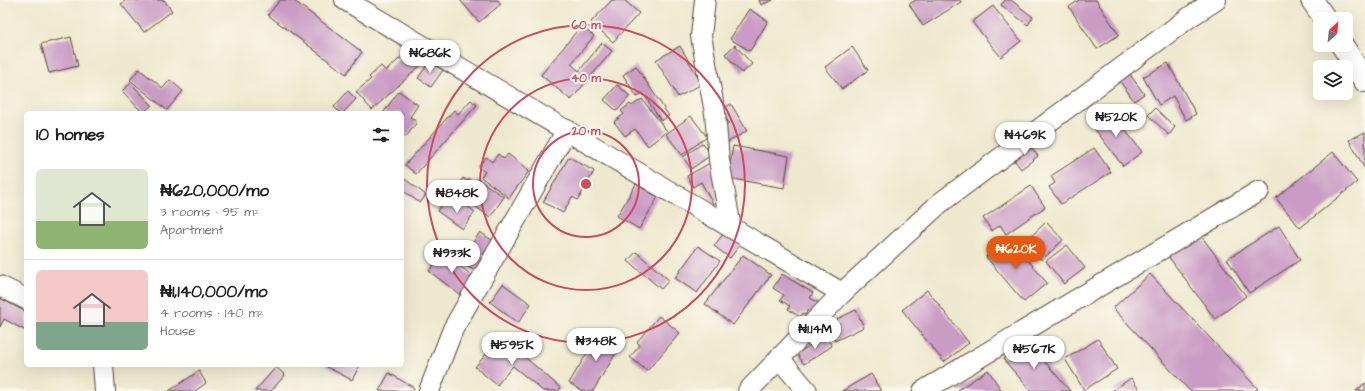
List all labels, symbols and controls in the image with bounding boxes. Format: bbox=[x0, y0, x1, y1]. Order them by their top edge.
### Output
north arrow bbox=[1313, 12, 1353, 52]
map controls bbox=[1313, 12, 1353, 100]
text: 60 m bbox=[571, 17, 601, 34]
pin: ₦686K bbox=[402, 40, 458, 74]
text: ₦686K bbox=[409, 44, 451, 62]
button: layers bbox=[1313, 60, 1353, 100]
text: 40 m bbox=[571, 70, 602, 87]
pin: ₦520K bbox=[1088, 104, 1144, 138]
text: ₦520K bbox=[1095, 108, 1137, 126]
pin: ₦469K bbox=[997, 122, 1053, 156]
text: 10 homes bbox=[36, 123, 105, 147]
text: 20 m bbox=[571, 123, 601, 140]
icon: filters bbox=[370, 124, 392, 146]
text: ₦469K bbox=[1004, 126, 1046, 144]
centre of rings bbox=[579, 177, 593, 191]
text: ₦620,000/mo bbox=[160, 179, 269, 203]
pin: ₦848K bbox=[429, 180, 485, 214]
text: ₦848K bbox=[436, 184, 478, 202]
icon: home bbox=[68, 185, 116, 233]
text: 3 rooms · 95 m² bbox=[160, 203, 259, 221]
text: Apartment bbox=[160, 221, 224, 239]
pin: ₦620K bbox=[988, 236, 1044, 270]
pin: ₦933K bbox=[424, 240, 480, 274]
text: ₦620K bbox=[995, 240, 1037, 258]
text: ₦933K bbox=[433, 244, 471, 262]
text: ₦1,140,000/mo bbox=[160, 280, 268, 304]
icon: home bbox=[68, 286, 116, 334]
text: 4 rooms · 140 m² bbox=[160, 304, 264, 322]
pin: ₦1.14M bbox=[782, 316, 848, 350]
text: ₦1.14M bbox=[798, 320, 832, 338]
text: House bbox=[160, 322, 195, 340]
pin: ₦348K bbox=[568, 328, 624, 362]
pin: ₦595K bbox=[484, 332, 540, 366]
text: ₦348K bbox=[575, 332, 617, 350]
text: ₦595K bbox=[490, 336, 534, 354]
pin: ₦567K bbox=[1006, 336, 1062, 370]
text: ₦567K bbox=[1013, 340, 1055, 358]

